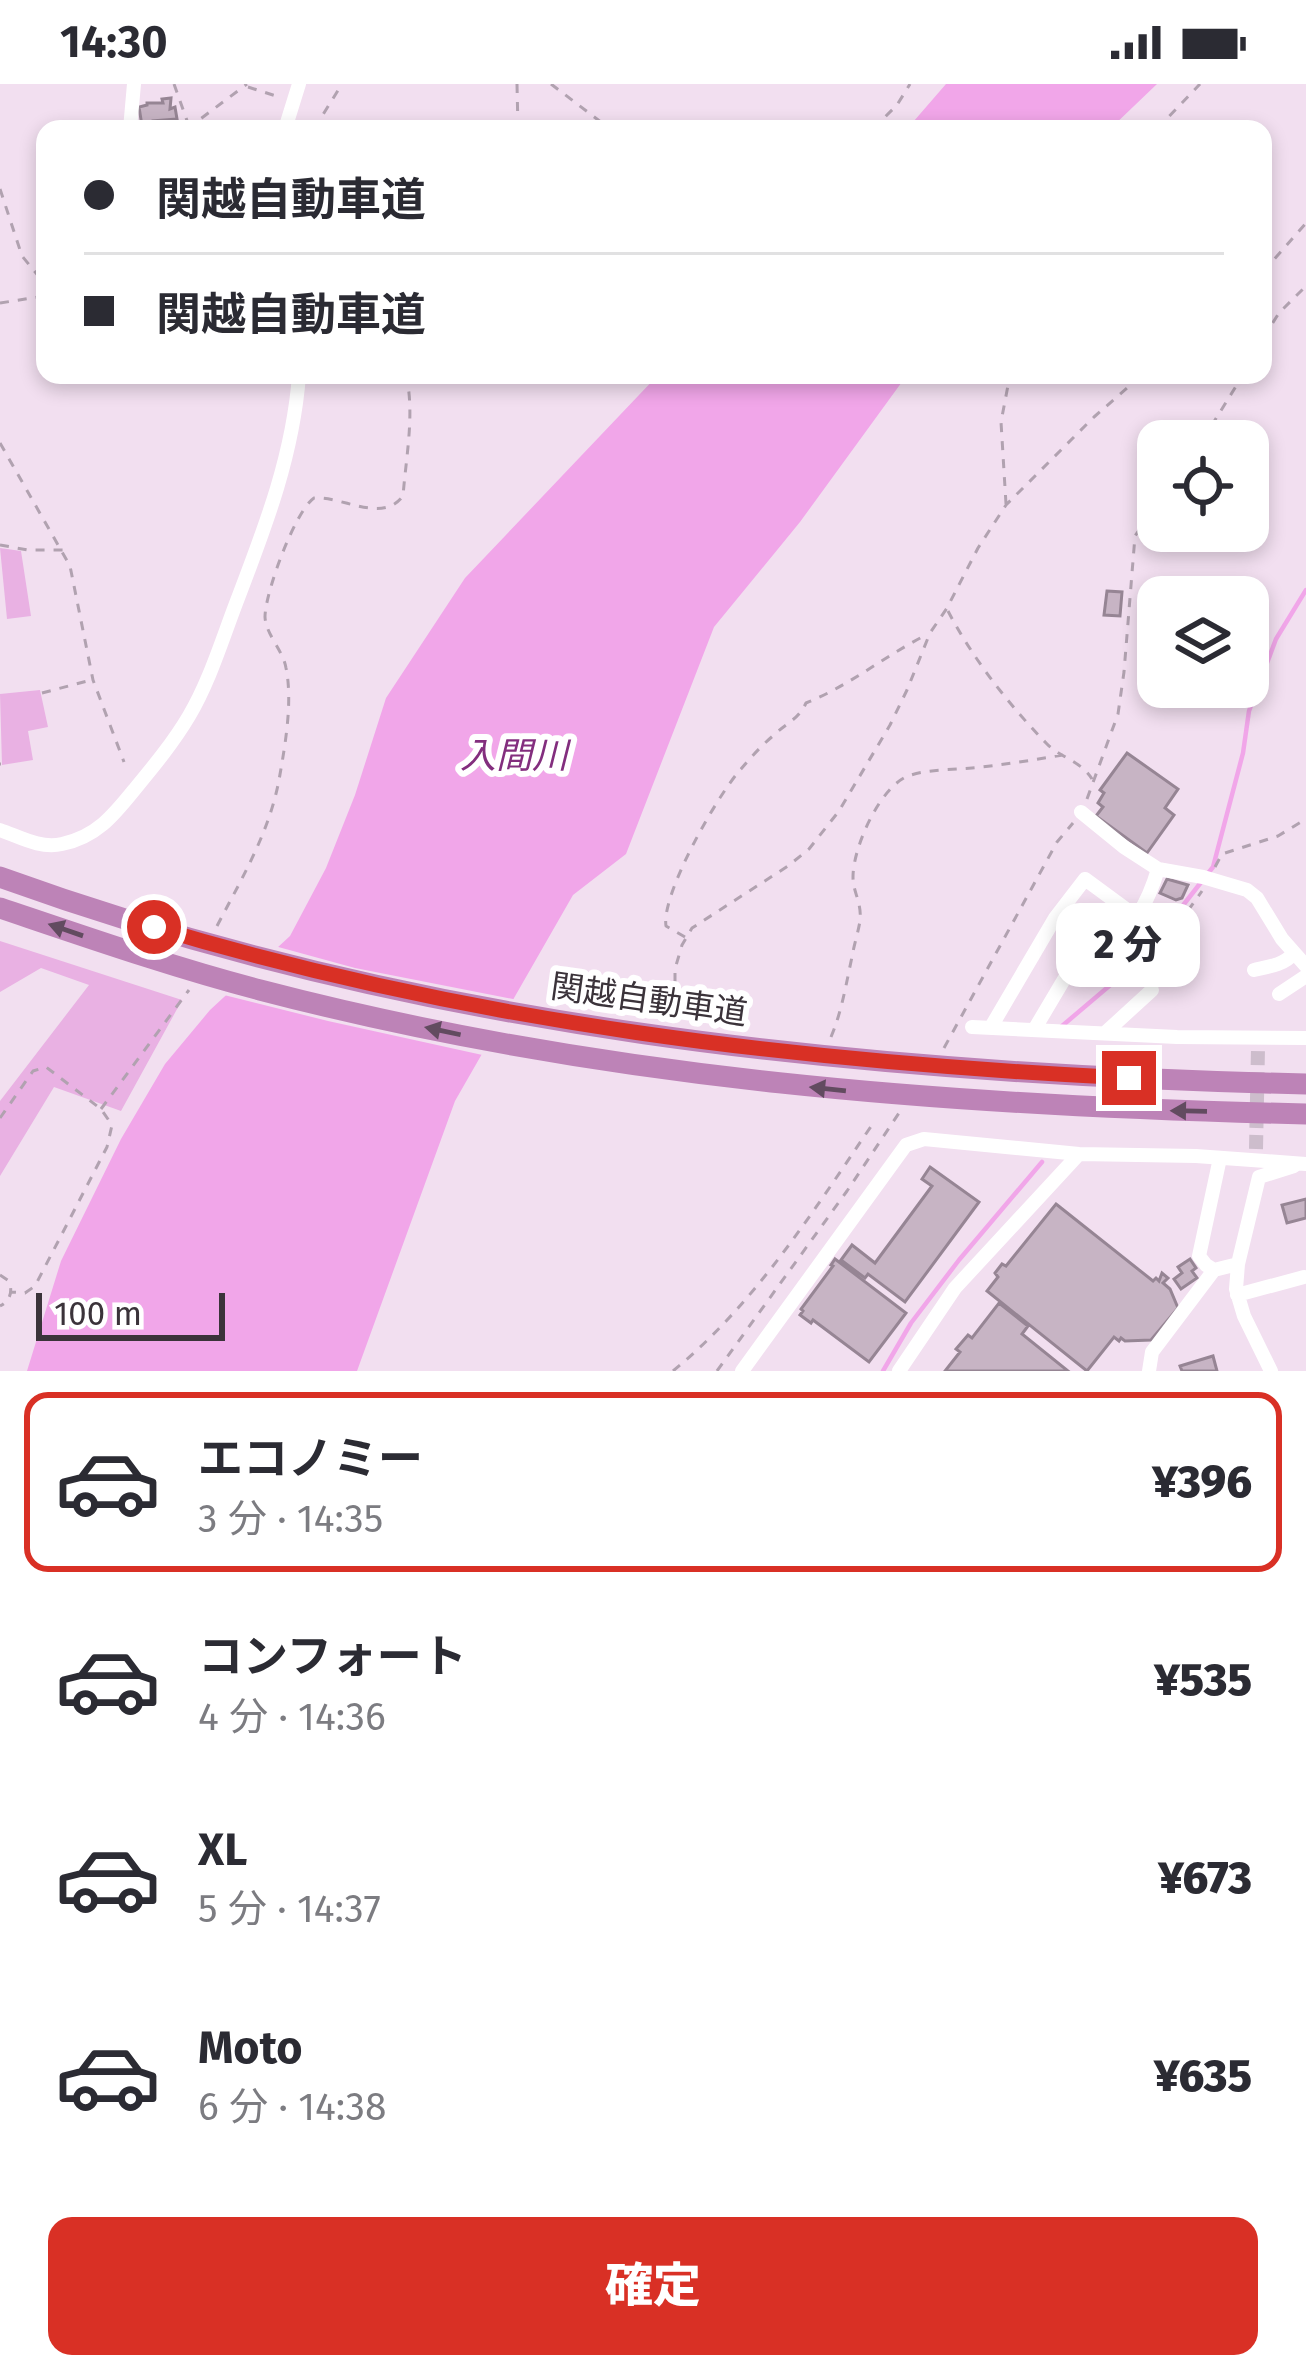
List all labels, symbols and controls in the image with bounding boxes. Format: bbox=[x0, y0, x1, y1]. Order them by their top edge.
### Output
text: 14:30 bbox=[60, 15, 168, 69]
text: 関越自動車道 bbox=[156, 173, 426, 227]
text: 関越自動車道 bbox=[156, 288, 426, 342]
map controls bbox=[1137, 420, 1269, 708]
button: locate bbox=[1137, 420, 1269, 552]
button: layers bbox=[1137, 576, 1269, 708]
water label: 入間川 bbox=[460, 734, 572, 778]
route start bbox=[127, 900, 181, 954]
callout: 2 分 bbox=[1057, 904, 1201, 988]
one-way arrow bbox=[48, 920, 84, 939]
text: 2 分 bbox=[1094, 922, 1162, 968]
street label: 関越自動車道 bbox=[548, 966, 750, 1034]
one-way arrow bbox=[423, 1021, 461, 1040]
route end bbox=[1102, 1051, 1156, 1105]
one-way arrow bbox=[809, 1079, 846, 1098]
one-way arrow bbox=[1169, 1102, 1207, 1121]
scale bar bbox=[36, 1287, 225, 1340]
text: 100 m bbox=[54, 1294, 142, 1334]
icon: car bbox=[54, 1428, 162, 1536]
text: エコノミー bbox=[198, 1432, 423, 1486]
text: ¥396 bbox=[1152, 1455, 1252, 1509]
text: 3 分 · 14:35 bbox=[198, 1496, 383, 1542]
icon: car bbox=[54, 1626, 162, 1734]
text: コンフォート bbox=[198, 1630, 467, 1684]
text: ¥535 bbox=[1154, 1653, 1252, 1707]
text: 4 分 · 14:36 bbox=[198, 1694, 386, 1740]
text: XL bbox=[198, 1823, 247, 1877]
icon: car bbox=[54, 1824, 162, 1932]
text: ¥673 bbox=[1158, 1851, 1252, 1905]
text: 5 分 · 14:37 bbox=[198, 1886, 381, 1932]
text: Moto bbox=[198, 2021, 303, 2075]
icon: car bbox=[54, 2022, 162, 2130]
text: ¥635 bbox=[1154, 2049, 1252, 2103]
text: 6 分 · 14:38 bbox=[198, 2084, 386, 2130]
button: 確定 bbox=[48, 2217, 1258, 2355]

